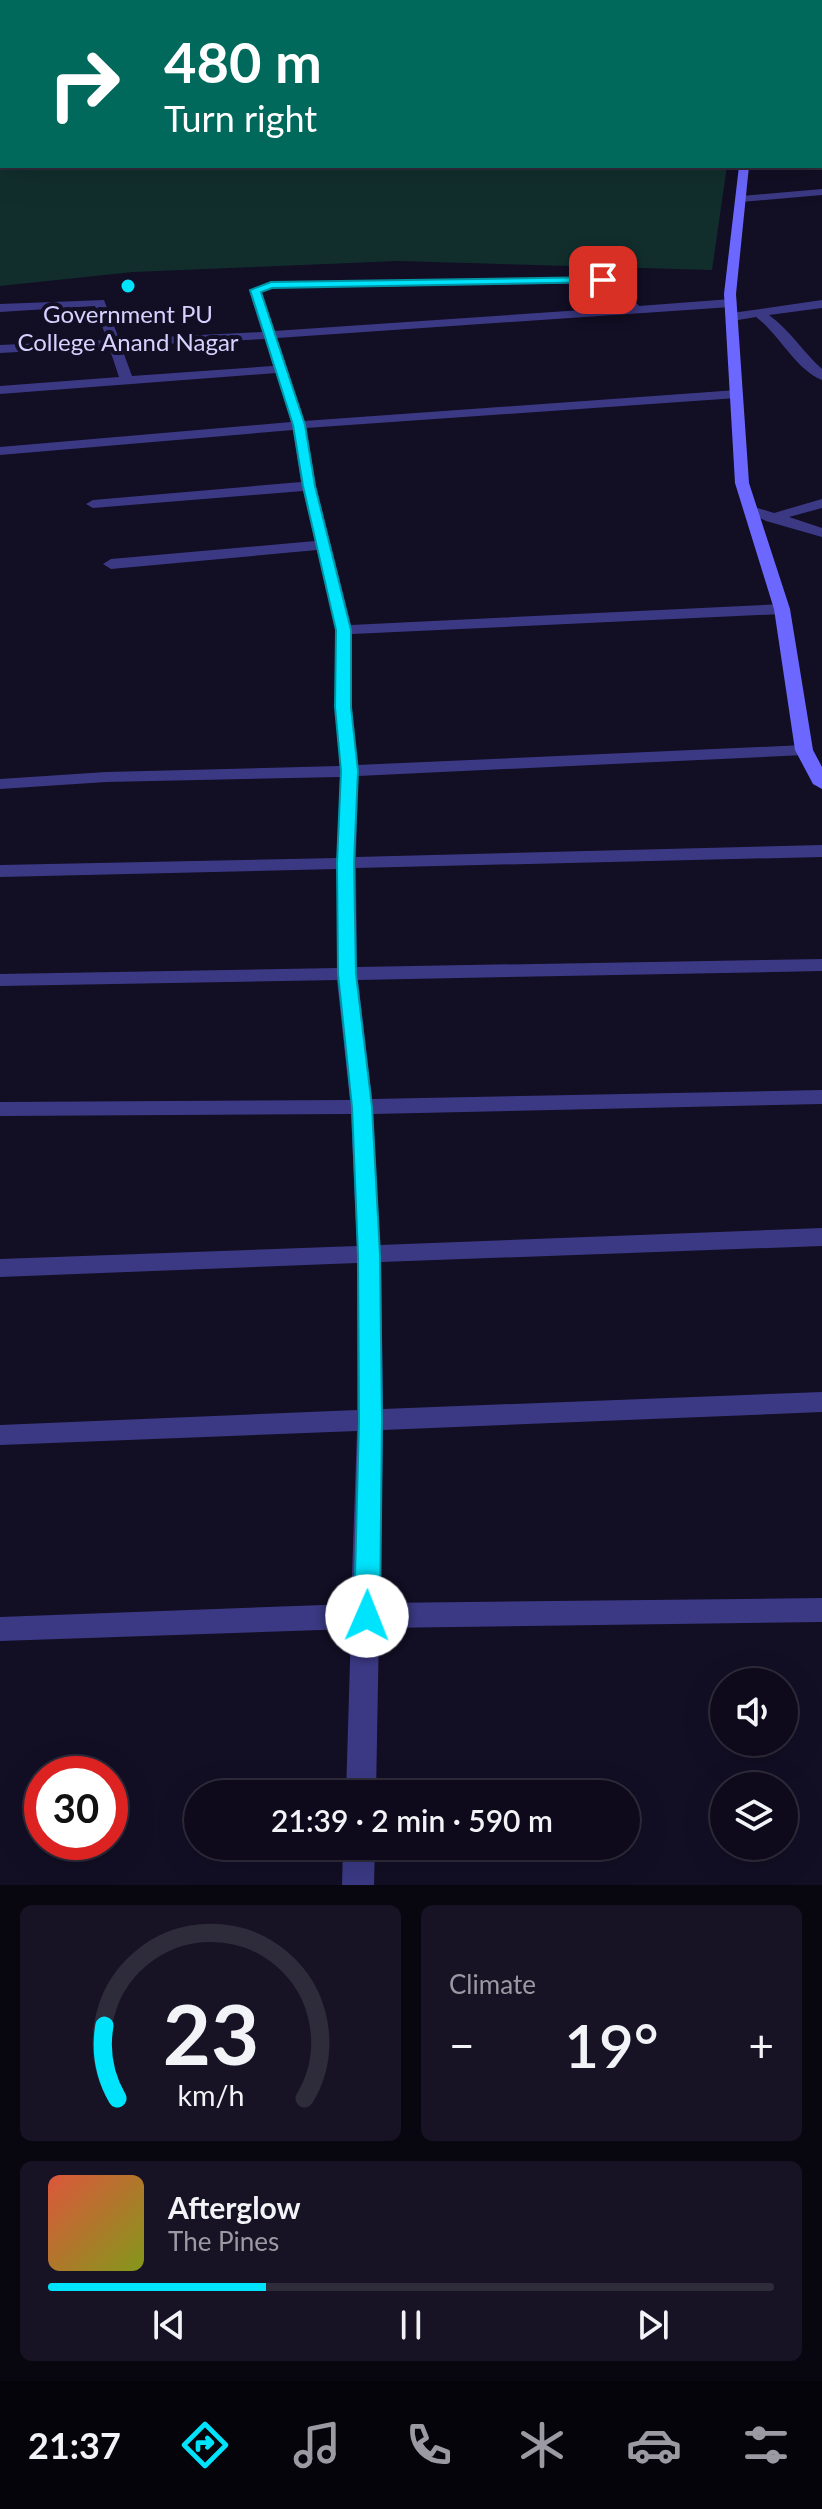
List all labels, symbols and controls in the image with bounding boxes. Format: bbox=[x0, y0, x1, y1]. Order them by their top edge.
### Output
text: 480 m bbox=[164, 28, 322, 95]
icon: right bbox=[32, 32, 136, 136]
text: Turn right bbox=[164, 96, 317, 140]
pin bbox=[569, 246, 637, 314]
icon: arrive bbox=[581, 258, 625, 302]
marker: Government PU College Anand Nagar bbox=[119, 277, 137, 295]
place label: Government PU College Anand Nagar bbox=[17, 299, 239, 356]
position arrow bbox=[325, 1574, 409, 1658]
map controls bbox=[710, 1668, 798, 1860]
button: sound bbox=[710, 1668, 798, 1756]
speed limit sign: 30 bbox=[24, 1756, 128, 1860]
button: layers bbox=[710, 1772, 798, 1860]
text: 21:39 · 2 min · 590 m bbox=[271, 1802, 553, 1838]
text: Climate bbox=[449, 1968, 536, 2000]
text: 23 bbox=[162, 1983, 259, 2083]
text: 19° bbox=[564, 2009, 659, 2081]
text: − bbox=[449, 2019, 475, 2071]
text: + bbox=[748, 2019, 774, 2071]
text: km/h bbox=[177, 2078, 244, 2112]
text: Afterglow bbox=[168, 2189, 301, 2225]
text: The Pines bbox=[168, 2225, 279, 2257]
icon: previous bbox=[147, 2303, 191, 2347]
icon: pause bbox=[389, 2303, 433, 2347]
icon: next bbox=[631, 2303, 675, 2347]
icon: directions bbox=[177, 2417, 233, 2473]
icon: music bbox=[289, 2417, 345, 2473]
icon: phone bbox=[401, 2417, 457, 2473]
icon: climate bbox=[514, 2417, 570, 2473]
icon: car bbox=[626, 2417, 682, 2473]
icon: filters bbox=[738, 2417, 794, 2473]
text: 21:37 bbox=[28, 2423, 121, 2467]

